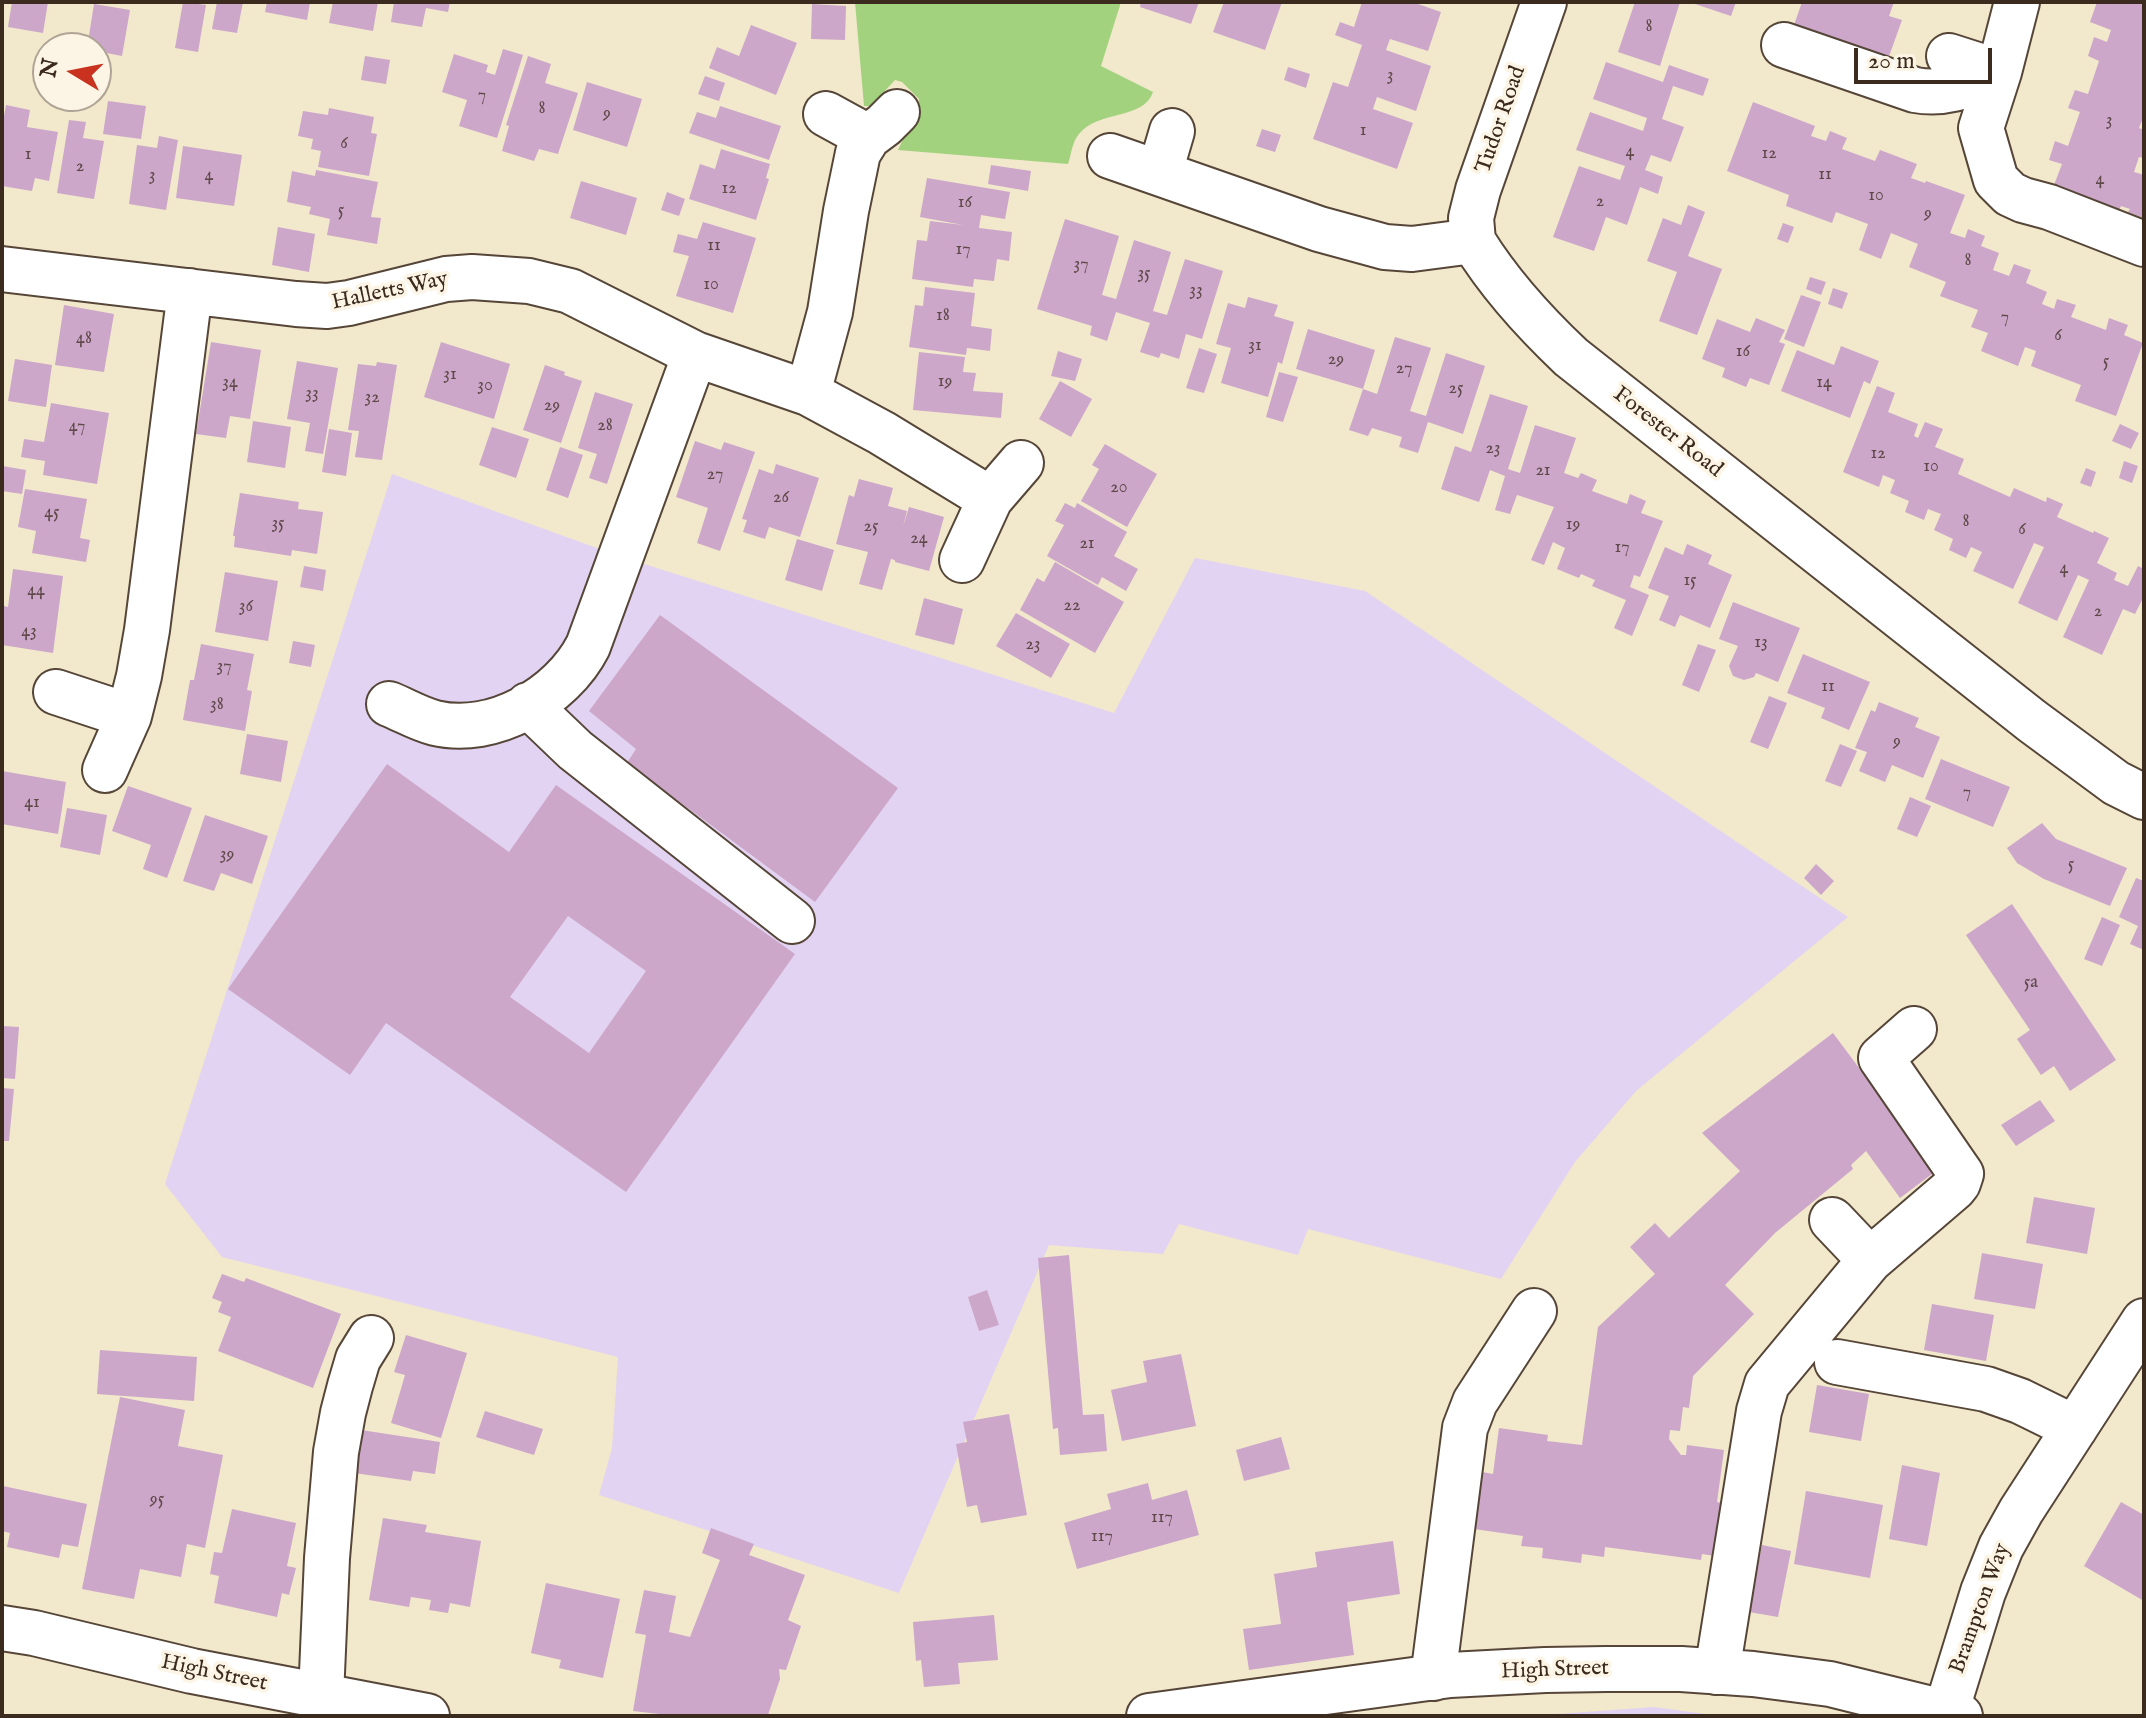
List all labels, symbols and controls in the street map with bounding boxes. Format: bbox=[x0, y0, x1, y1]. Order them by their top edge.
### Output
house number: 8 bbox=[1645, 16, 1653, 38]
north arrow bbox=[32, 32, 112, 112]
scale bar bbox=[1858, 32, 1996, 82]
text: 20 m bbox=[1868, 46, 1915, 77]
text: N bbox=[35, 56, 66, 80]
street label: Tudor Road bbox=[1471, 63, 1533, 177]
house number: 3 bbox=[1387, 65, 1393, 87]
house number: 7 bbox=[478, 85, 486, 107]
house number: 8 bbox=[538, 98, 546, 120]
house number: 9 bbox=[603, 103, 611, 125]
house number: 3 bbox=[2106, 110, 2112, 132]
house number: 1 bbox=[1360, 120, 1366, 142]
house number: 6 bbox=[340, 133, 348, 155]
house number: 4 bbox=[1626, 141, 1634, 163]
house number: 12 bbox=[1761, 143, 1777, 165]
house number: 1 bbox=[25, 144, 31, 166]
house number: 2 bbox=[76, 156, 84, 178]
house number: 11 bbox=[1818, 164, 1832, 186]
house number: 3 bbox=[149, 165, 155, 187]
house number: 4 bbox=[205, 165, 213, 187]
house number: 4 bbox=[2096, 169, 2104, 191]
house number: 12 bbox=[721, 178, 737, 200]
house number: 10 bbox=[1868, 185, 1884, 207]
house number: 2 bbox=[1596, 191, 1604, 213]
house number: 16 bbox=[958, 192, 972, 214]
house number: 5 bbox=[338, 200, 344, 222]
house number: 9 bbox=[1924, 203, 1932, 225]
house number: 11 bbox=[707, 235, 721, 257]
house number: 17 bbox=[955, 239, 971, 261]
house number: 8 bbox=[1964, 250, 1972, 272]
house number: 37 bbox=[1073, 254, 1089, 276]
house number: 35 bbox=[1137, 263, 1151, 285]
street label: Halletts Way bbox=[330, 267, 450, 317]
house number: 10 bbox=[703, 274, 719, 296]
house number: 33 bbox=[1189, 280, 1203, 302]
house number: 18 bbox=[936, 305, 950, 327]
house number: 7 bbox=[2001, 307, 2009, 329]
house number: 6 bbox=[2054, 325, 2062, 347]
house number: 48 bbox=[76, 328, 92, 350]
house number: 31 bbox=[1248, 335, 1262, 357]
house number: 16 bbox=[1736, 341, 1750, 363]
house number: 29 bbox=[1328, 349, 1344, 371]
house number: 5 bbox=[2103, 351, 2109, 373]
house number: 27 bbox=[1396, 358, 1412, 380]
house number: 31 bbox=[443, 364, 457, 386]
house number: 19 bbox=[938, 371, 952, 393]
house number: 34 bbox=[222, 372, 238, 394]
house number: 14 bbox=[1816, 372, 1832, 394]
house number: 30 bbox=[477, 375, 493, 397]
house number: 25 bbox=[1449, 378, 1463, 400]
street label: Forester Road bbox=[1607, 382, 1727, 484]
house number: 33 bbox=[305, 383, 319, 405]
house number: 32 bbox=[364, 387, 380, 409]
house number: 29 bbox=[544, 395, 560, 417]
house number: 28 bbox=[597, 415, 613, 437]
house number: 47 bbox=[69, 416, 85, 438]
house number: 23 bbox=[1485, 438, 1501, 460]
house number: 12 bbox=[1870, 443, 1886, 465]
house number: 10 bbox=[1923, 456, 1939, 478]
house number: 21 bbox=[1535, 460, 1551, 482]
house number: 27 bbox=[707, 464, 723, 486]
house number: 20 bbox=[1110, 477, 1128, 499]
house number: 26 bbox=[773, 487, 789, 509]
house number: 45 bbox=[44, 502, 60, 524]
house number: 8 bbox=[1962, 511, 1970, 533]
house number: 35 bbox=[271, 513, 285, 535]
house number: 19 bbox=[1566, 514, 1580, 536]
house number: 25 bbox=[864, 516, 878, 538]
house number: 6 bbox=[2018, 519, 2026, 541]
house number: 24 bbox=[910, 528, 928, 550]
house number: 21 bbox=[1079, 533, 1095, 555]
house number: 17 bbox=[1614, 537, 1630, 559]
house number: 4 bbox=[2060, 558, 2068, 580]
house number: 15 bbox=[1683, 570, 1697, 592]
house number: 44 bbox=[27, 580, 45, 602]
house number: 22 bbox=[1064, 595, 1080, 617]
house number: 36 bbox=[239, 596, 253, 618]
house number: 2 bbox=[2094, 601, 2102, 623]
house number: 43 bbox=[21, 621, 37, 643]
house number: 13 bbox=[1754, 632, 1768, 654]
house number: 23 bbox=[1025, 634, 1041, 656]
house number: 37 bbox=[216, 656, 232, 678]
house number: 11 bbox=[1821, 676, 1835, 698]
house number: 38 bbox=[210, 694, 224, 716]
house number: 9 bbox=[1893, 731, 1901, 753]
house number: 7 bbox=[1963, 782, 1971, 804]
house number: 41 bbox=[24, 792, 40, 814]
house number: 39 bbox=[220, 844, 234, 866]
house number: 5 bbox=[2068, 854, 2074, 876]
house number: 5a bbox=[2024, 972, 2038, 994]
house number: 95 bbox=[150, 1489, 164, 1511]
house number: 117 bbox=[1151, 1507, 1173, 1529]
house number: 117 bbox=[1091, 1526, 1113, 1548]
street label: Brampton Way bbox=[1945, 1540, 2017, 1678]
street label: High Street bbox=[158, 1650, 270, 1698]
street label: High Street bbox=[1501, 1656, 1609, 1686]

